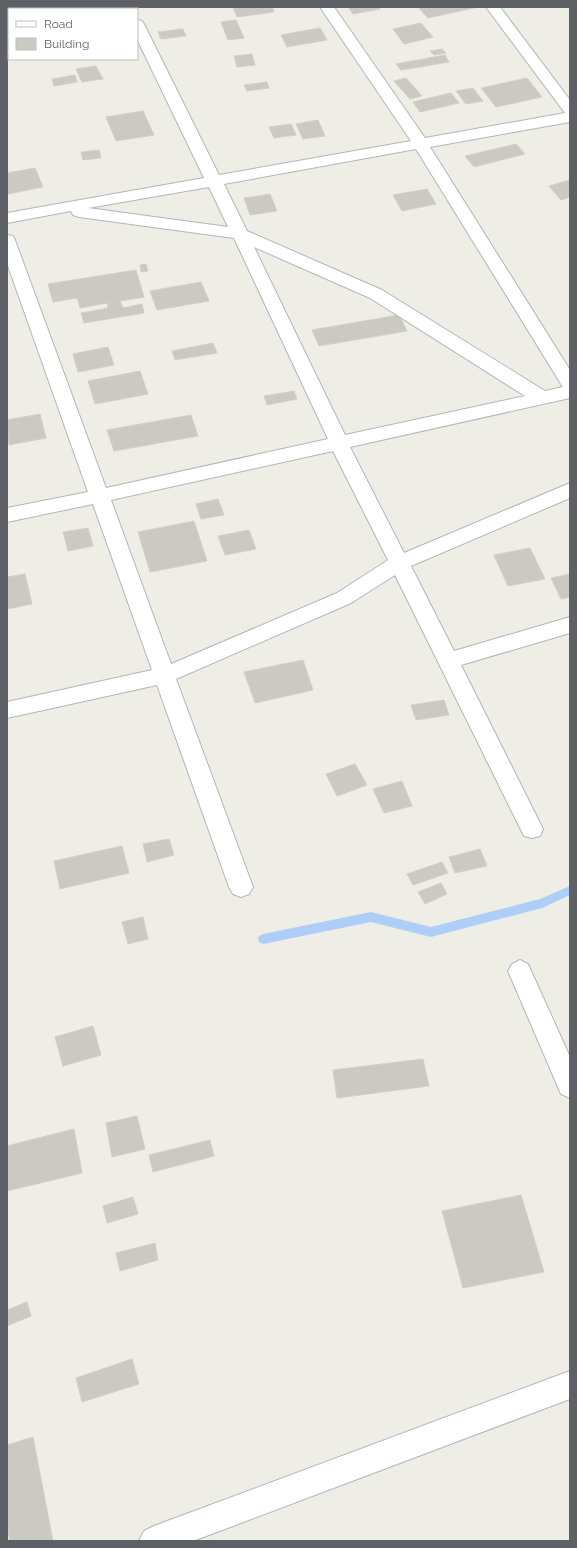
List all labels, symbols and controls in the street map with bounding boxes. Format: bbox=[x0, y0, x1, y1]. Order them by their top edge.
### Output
legend bbox=[8, 8, 138, 60]
text: Road bbox=[44, 17, 73, 31]
text: Building bbox=[44, 37, 90, 51]

